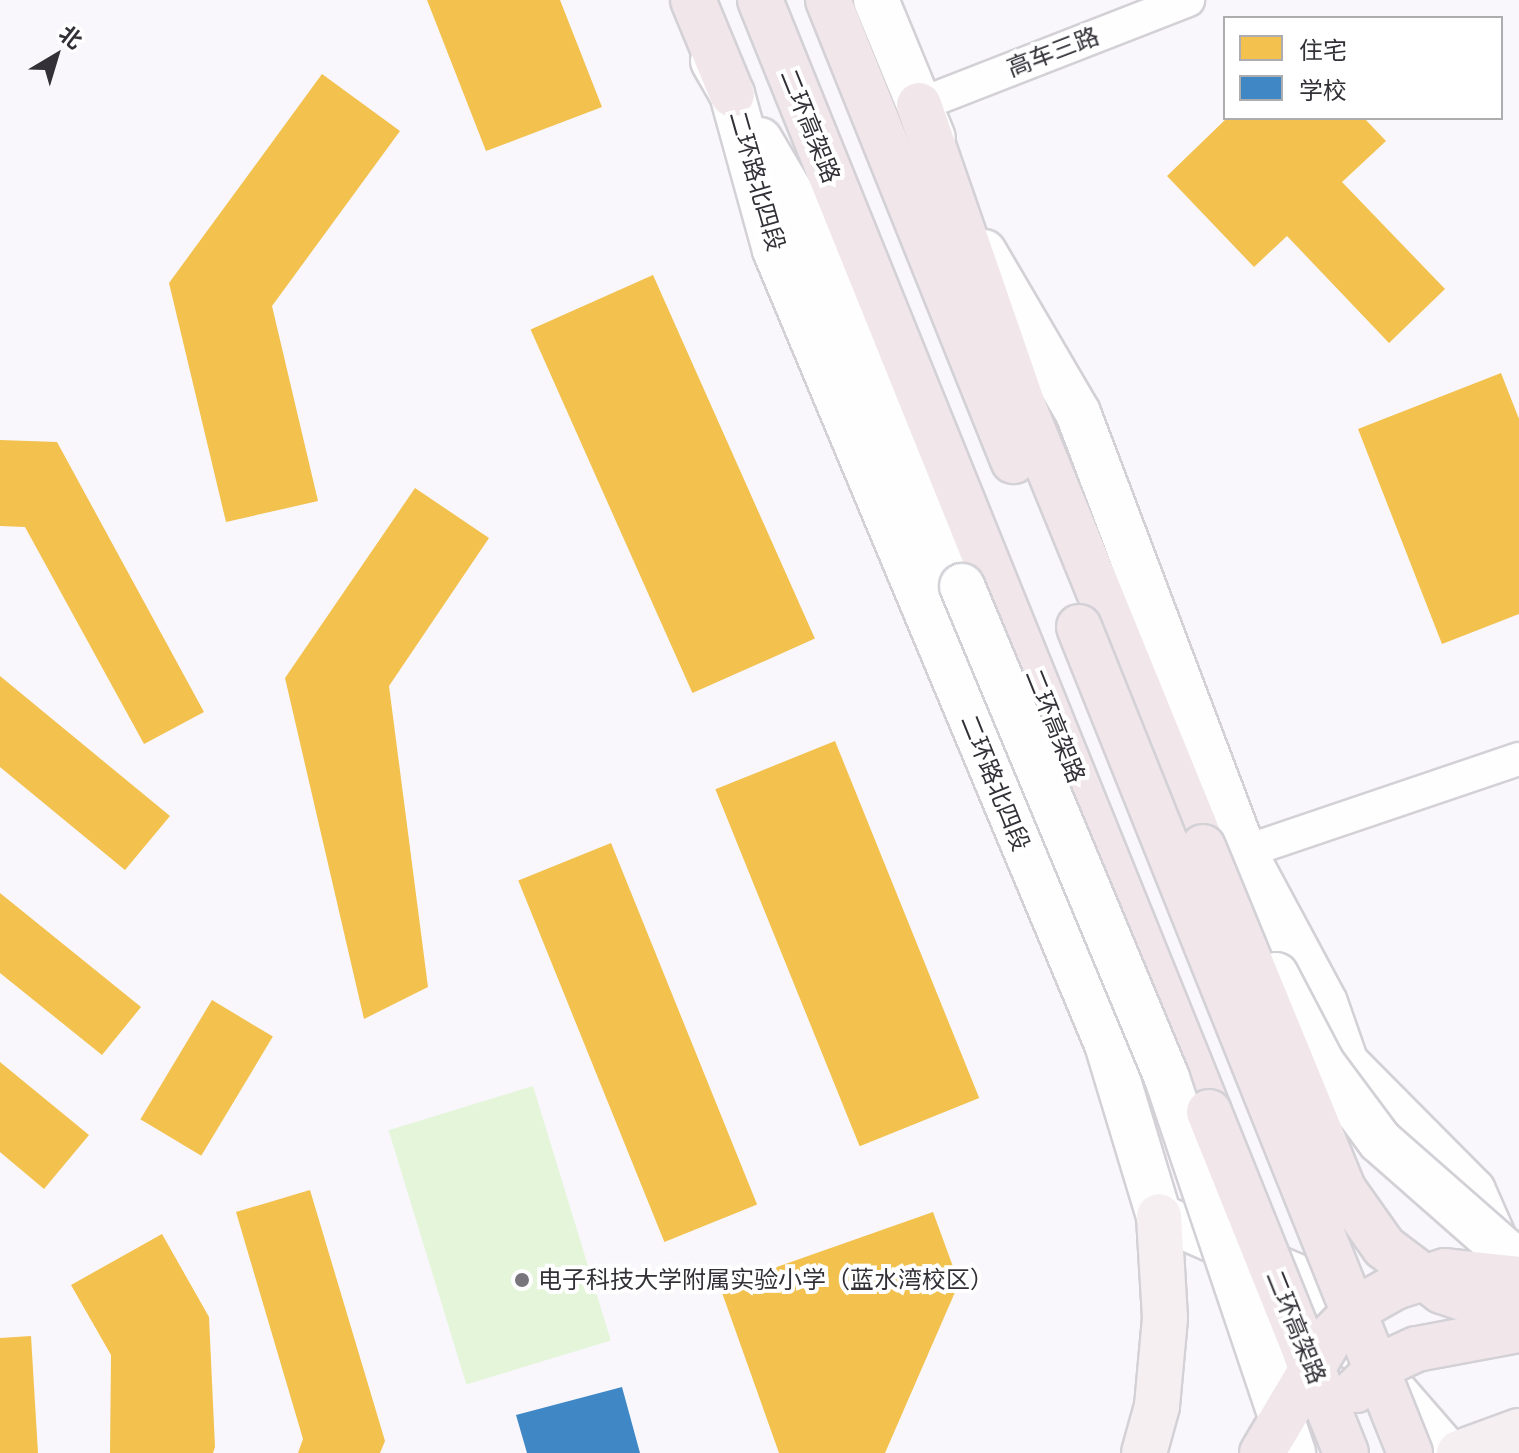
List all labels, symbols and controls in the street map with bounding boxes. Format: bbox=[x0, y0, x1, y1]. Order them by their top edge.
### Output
north arrow bbox=[16, 16, 96, 96]
legend bbox=[1223, 16, 1503, 120]
text: 北 bbox=[53, 19, 88, 55]
street label: 高车三路 bbox=[1003, 21, 1103, 83]
text: 住宅 bbox=[1299, 35, 1347, 66]
street label: 二环高架路 bbox=[774, 65, 846, 187]
text: 学校 bbox=[1299, 75, 1347, 106]
street label: 二环路北四段 bbox=[723, 108, 791, 254]
street label: 二环高架路 bbox=[1019, 665, 1091, 787]
street label: 二环路北四段 bbox=[955, 711, 1035, 855]
place label: 电子科技大学附属实验小学（蓝水湾校区） bbox=[538, 1266, 994, 1294]
street label: 二环高架路 bbox=[1260, 1266, 1332, 1388]
marker: 电子科技大学附属实验小学（蓝水湾校区） bbox=[513, 1271, 531, 1289]

